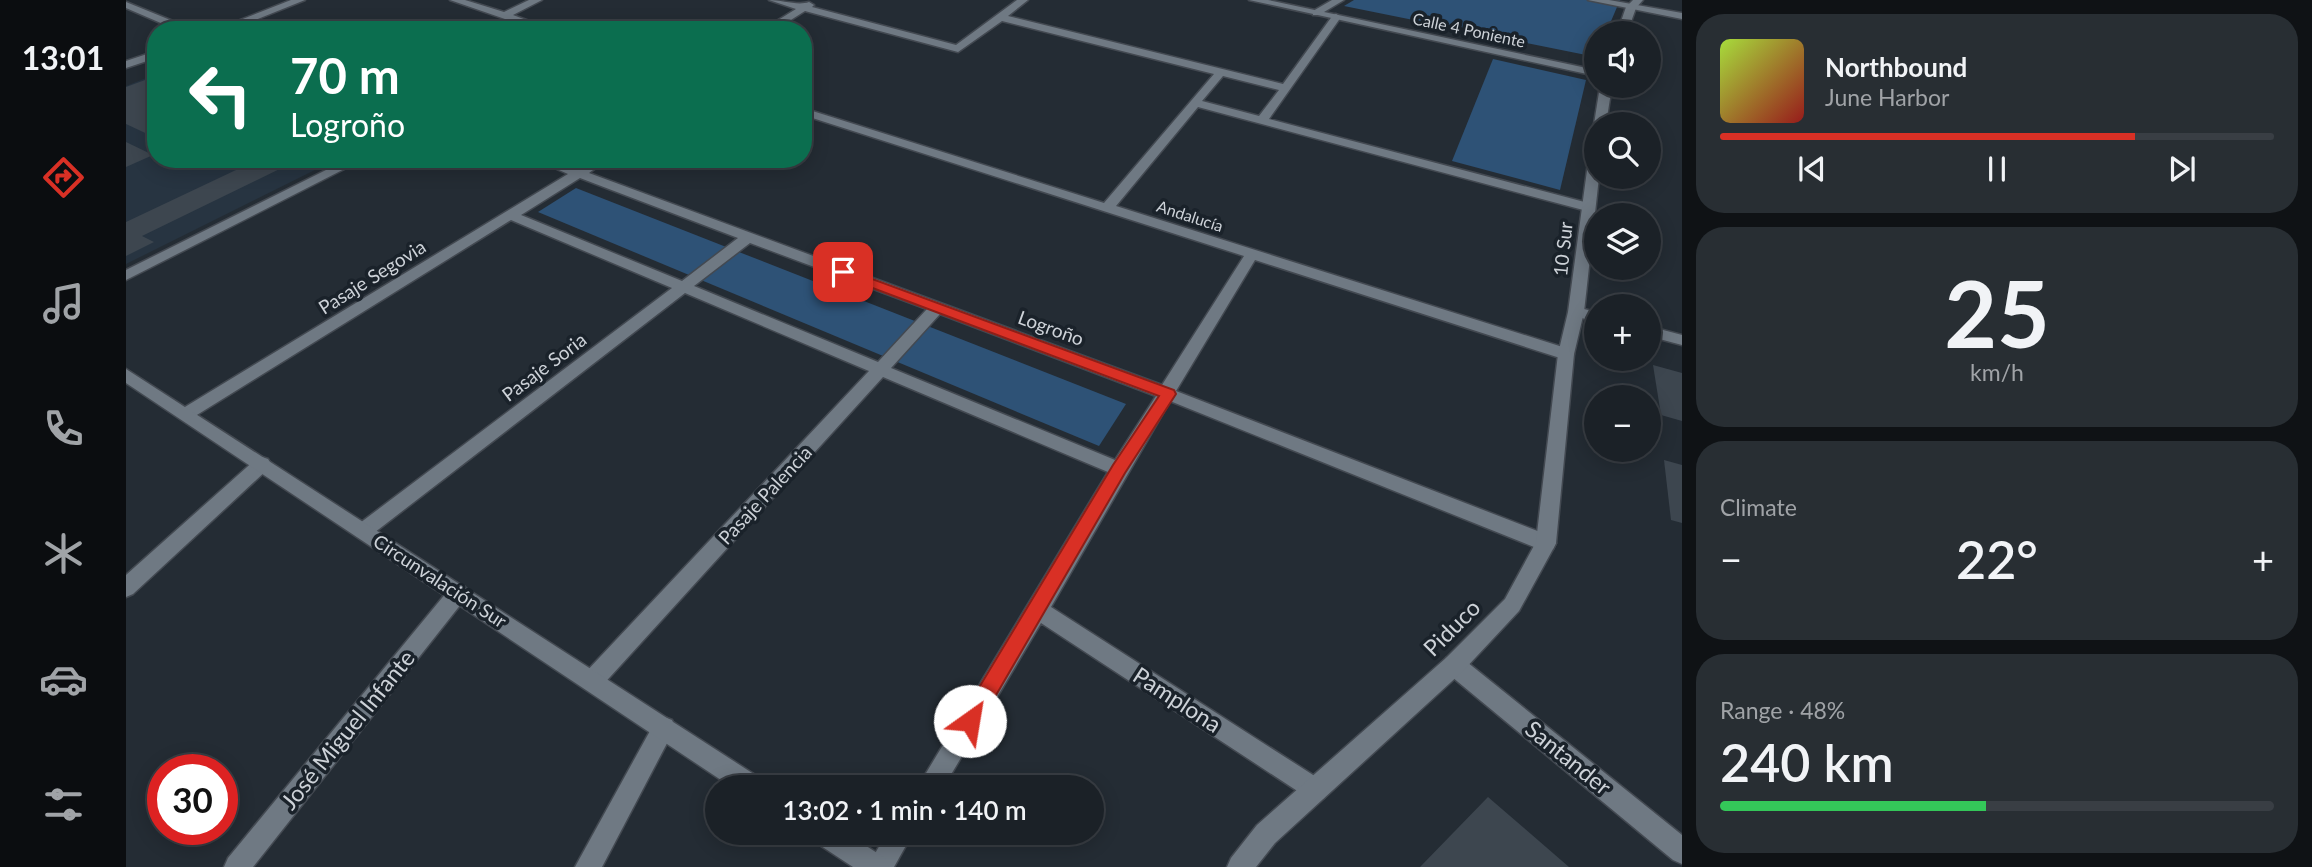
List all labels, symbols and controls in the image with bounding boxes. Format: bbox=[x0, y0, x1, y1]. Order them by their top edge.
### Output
street label: Calle 4 Poniente bbox=[1411, 8, 1527, 51]
map controls bbox=[1584, 21, 1661, 462]
button: sound bbox=[1584, 21, 1661, 98]
text: 13:01 bbox=[22, 38, 104, 77]
text: 70 m bbox=[290, 46, 400, 104]
icon: left bbox=[175, 49, 266, 140]
text: Northbound bbox=[1825, 51, 1967, 83]
text: June Harbor bbox=[1825, 83, 1949, 111]
text: Logroño bbox=[290, 105, 405, 144]
button: search bbox=[1584, 112, 1661, 189]
icon: previous bbox=[1793, 150, 1831, 188]
icon: pause bbox=[1978, 150, 2016, 188]
icon: next bbox=[2163, 150, 2201, 188]
icon: directions bbox=[39, 153, 88, 202]
street label: Andalucía bbox=[1155, 196, 1226, 235]
button: layers bbox=[1584, 203, 1661, 280]
street label: 10 Sur bbox=[1548, 221, 1577, 277]
street label: Pasaje Segovia bbox=[314, 234, 430, 319]
pin bbox=[813, 242, 873, 302]
icon: arrive bbox=[824, 253, 862, 291]
text: 25 bbox=[1944, 258, 2050, 367]
icon: music bbox=[39, 279, 88, 328]
button: + bbox=[1584, 294, 1661, 371]
street label: Logroño bbox=[1015, 305, 1087, 350]
street label: Pasaje Soria bbox=[497, 327, 590, 406]
text: km/h bbox=[1970, 358, 2024, 386]
button: − bbox=[1584, 385, 1661, 462]
icon: phone bbox=[39, 404, 88, 453]
street label: Pasaje Palencia bbox=[713, 441, 816, 549]
text: Climate bbox=[1720, 493, 1797, 521]
text: 22° bbox=[1956, 528, 2038, 590]
icon: climate bbox=[39, 529, 88, 578]
street label: Circunvalación Sur bbox=[369, 529, 511, 632]
text: − bbox=[1720, 536, 1742, 582]
text: + bbox=[2252, 536, 2274, 582]
street label: Piduco bbox=[1417, 593, 1486, 662]
street label: José Miguel Infante bbox=[274, 644, 420, 815]
icon: car bbox=[39, 655, 88, 704]
street label: Pamplona bbox=[1128, 660, 1227, 738]
position arrow bbox=[933, 684, 1007, 758]
text: Range · 48% bbox=[1720, 696, 1845, 724]
street label: Santander bbox=[1520, 714, 1618, 801]
text: 240 km bbox=[1720, 731, 1894, 793]
speed limit sign: 30 bbox=[147, 754, 238, 845]
icon: filters bbox=[39, 780, 88, 829]
text: 13:02 · 1 min · 140 m bbox=[782, 794, 1027, 826]

